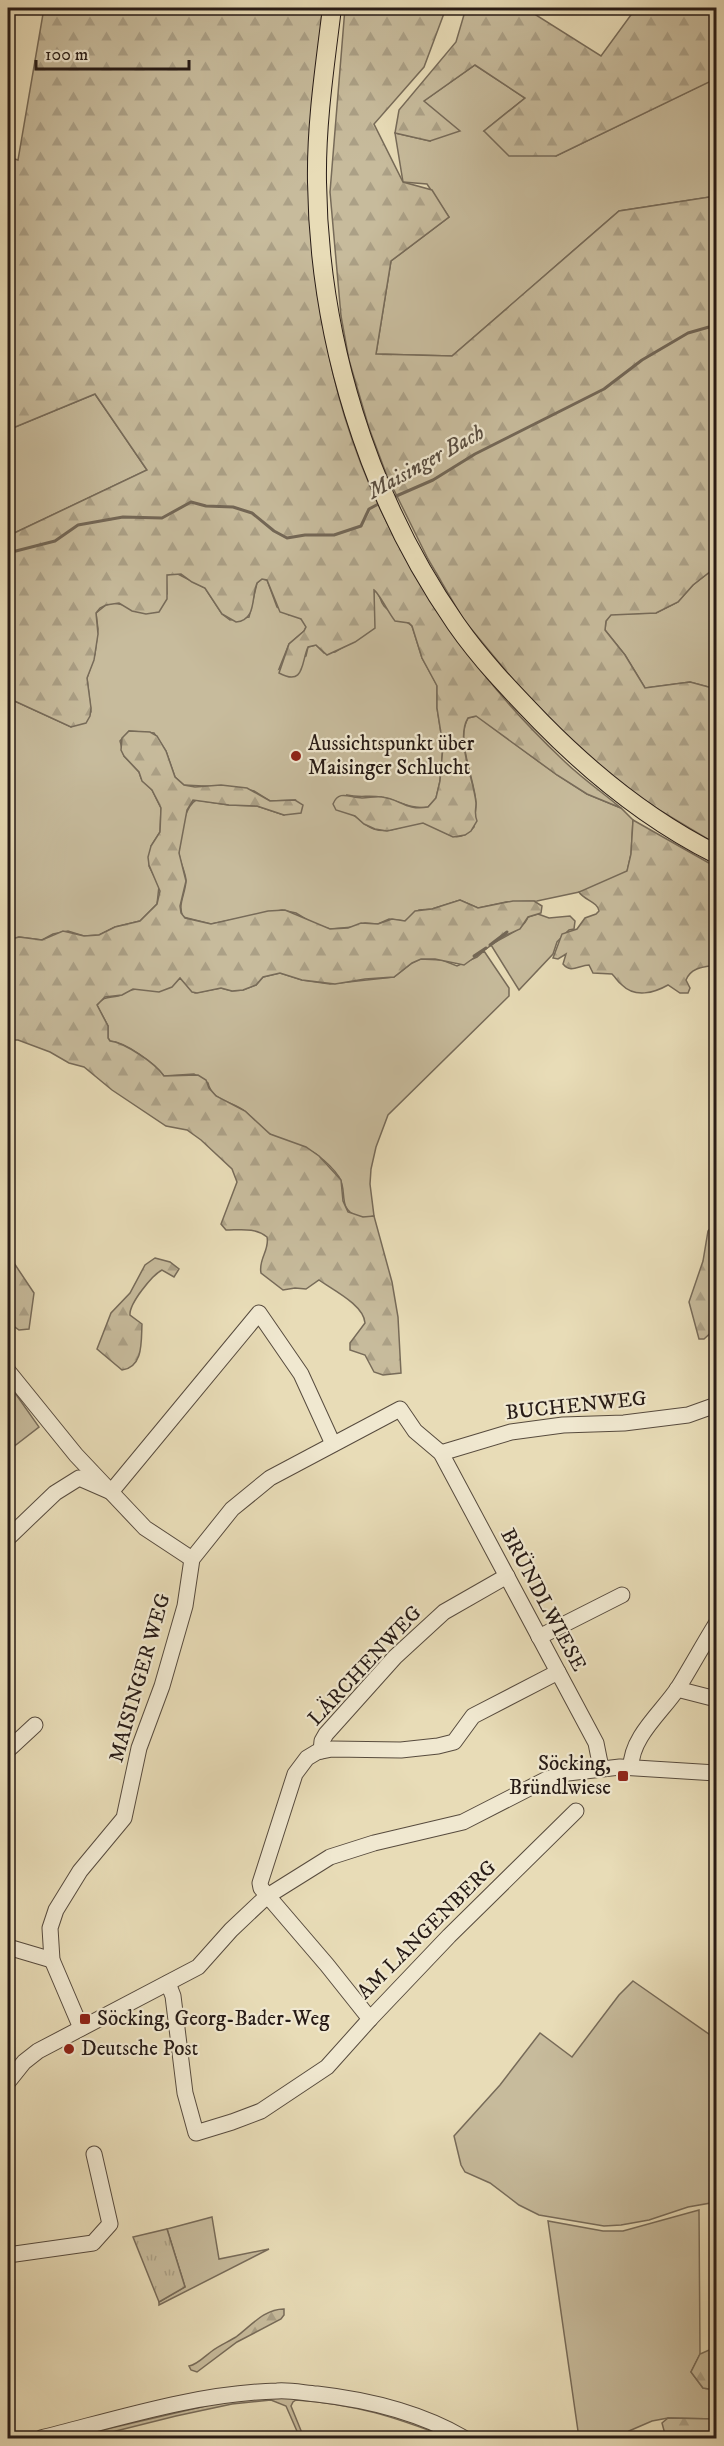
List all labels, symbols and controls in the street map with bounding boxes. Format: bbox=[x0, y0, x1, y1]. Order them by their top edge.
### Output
scale bar bbox=[36, 33, 189, 71]
text: 100 m bbox=[45, 44, 88, 66]
water label: Maisinger Bach bbox=[361, 419, 489, 506]
place label: Aussichtspunkt über Maisinger Schlucht bbox=[308, 731, 474, 781]
marker: Aussichtspunkt über Maisinger Schlucht bbox=[289, 749, 303, 763]
street label: BUCHENWEG bbox=[504, 1386, 648, 1426]
street label: BRÜNDLWIESE bbox=[494, 1523, 593, 1676]
street label: MAISINGER WEG bbox=[103, 1590, 177, 1766]
street label: LÄRCHENWEG bbox=[302, 1599, 428, 1732]
place label: Söcking, Bründlwiese bbox=[509, 1751, 611, 1801]
marker: Söcking, Bründlwiese bbox=[616, 1769, 630, 1783]
street label: AM LANGENBERG bbox=[352, 1855, 502, 2005]
place label: Söcking, Georg-Bader-Weg bbox=[97, 2006, 330, 2032]
marker: Söcking, Georg-Bader-Weg bbox=[78, 2012, 92, 2026]
place label: Deutsche Post bbox=[81, 2036, 198, 2062]
marker: Deutsche Post bbox=[62, 2042, 76, 2056]

